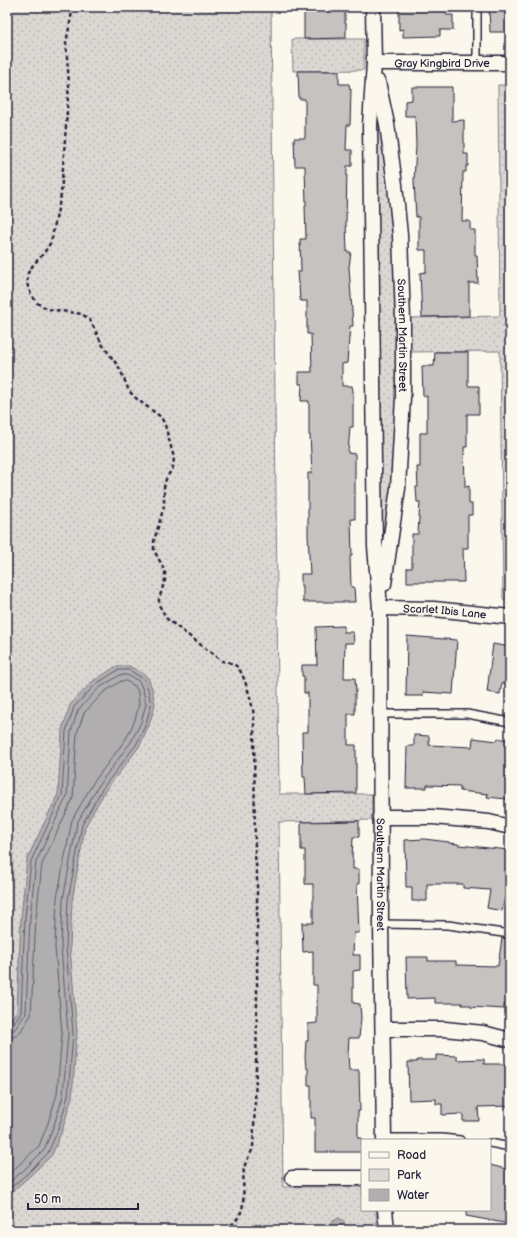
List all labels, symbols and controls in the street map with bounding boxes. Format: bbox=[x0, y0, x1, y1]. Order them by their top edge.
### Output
street label: Gray Kingbird Drive bbox=[394, 57, 490, 70]
street label: Southern Martin Street bbox=[395, 278, 409, 392]
street label: Scarlet Ibis Lane bbox=[403, 602, 488, 622]
street label: Southern Martin Street bbox=[374, 818, 387, 932]
legend bbox=[361, 1139, 491, 1211]
text: Road bbox=[397, 1148, 426, 1163]
text: Park bbox=[397, 1168, 421, 1183]
scale bar bbox=[28, 1185, 138, 1211]
text: Water bbox=[397, 1188, 429, 1203]
text: 50 m bbox=[34, 1192, 61, 1207]

